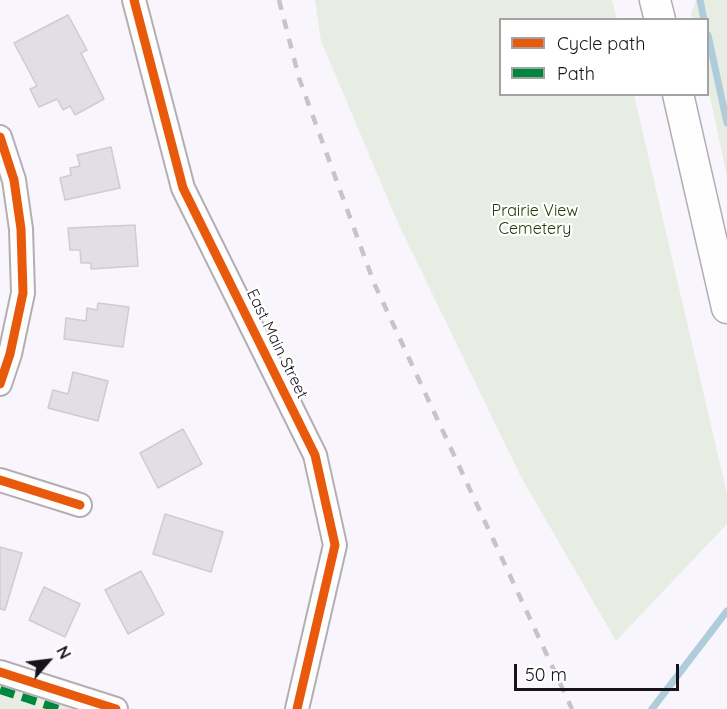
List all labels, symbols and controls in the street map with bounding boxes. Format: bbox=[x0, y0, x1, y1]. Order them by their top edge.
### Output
legend bbox=[499, 18, 709, 96]
text: Cycle path bbox=[557, 32, 645, 55]
text: Path bbox=[557, 62, 595, 85]
park label: Prairie View Cemetery bbox=[492, 201, 578, 239]
street label: East Main Street bbox=[242, 286, 312, 402]
north arrow bbox=[18, 631, 78, 691]
text: N bbox=[52, 643, 75, 662]
scale bar bbox=[517, 652, 682, 690]
text: 50 m bbox=[525, 663, 567, 686]

